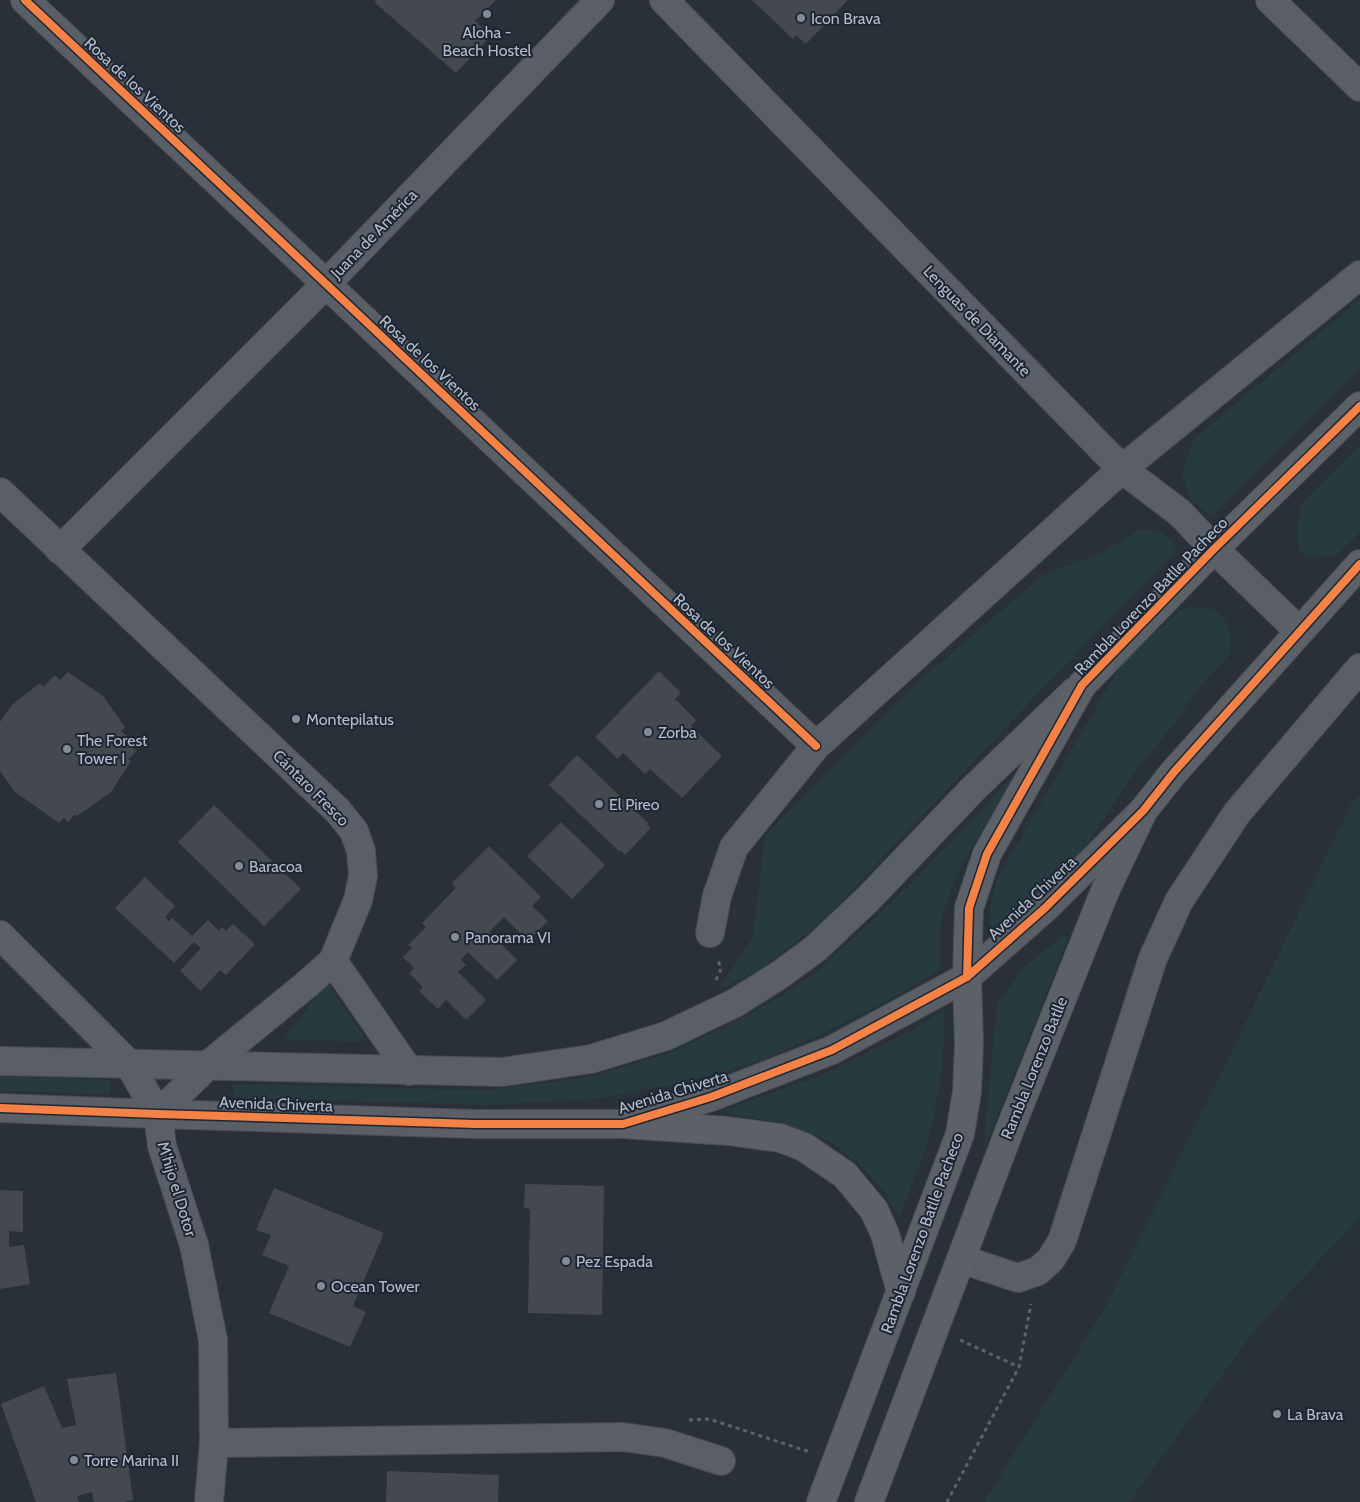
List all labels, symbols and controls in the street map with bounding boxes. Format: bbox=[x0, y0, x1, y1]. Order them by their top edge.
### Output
marker: Aloha - Beach Hostel bbox=[481, 8, 493, 20]
place label: Icon Brava bbox=[811, 9, 881, 28]
marker: Icon Brava bbox=[795, 12, 807, 24]
place label: Aloha - Beach Hostel bbox=[443, 23, 532, 60]
street label: Rosa de los Vientos bbox=[81, 33, 190, 137]
street label: Juana de América bbox=[326, 185, 421, 283]
street label: Lenguas de Diamante bbox=[919, 262, 1035, 380]
street label: Rosa de los Vientos bbox=[376, 311, 485, 415]
street label: Rambla Lorenzo Batlle Pacheco bbox=[1071, 513, 1232, 679]
street label: Rosa de los Vientos bbox=[670, 589, 779, 693]
place label: Montepilatus bbox=[306, 710, 394, 729]
marker: Montepilatus bbox=[290, 713, 302, 725]
place label: Zorba bbox=[658, 723, 697, 742]
marker: Zorba bbox=[642, 726, 654, 738]
place label: The Forest Tower I bbox=[77, 731, 148, 768]
marker: The Forest Tower I bbox=[61, 743, 73, 755]
street label: Cántaro Fresco bbox=[269, 746, 353, 830]
place label: El Pireo bbox=[609, 795, 660, 814]
marker: El Pireo bbox=[593, 798, 605, 810]
street label: Avenida Chiverta bbox=[984, 852, 1080, 944]
place label: Baracoa bbox=[249, 857, 303, 876]
marker: Baracoa bbox=[233, 860, 245, 872]
place label: Panorama VI bbox=[465, 928, 551, 947]
marker: Panorama VI bbox=[449, 931, 461, 943]
street label: Rambla Lorenzo Batlle bbox=[997, 994, 1071, 1142]
street label: Avenida Chiverta bbox=[616, 1066, 730, 1118]
street label: Avenida Chiverta bbox=[219, 1093, 333, 1115]
street label: Rambla Lorenzo Batlle Pacheco bbox=[877, 1130, 967, 1336]
street label: M'hijo el Dotor bbox=[154, 1139, 201, 1240]
place label: Pez Espada bbox=[576, 1252, 653, 1271]
marker: Pez Espada bbox=[560, 1255, 572, 1267]
place label: Ocean Tower bbox=[331, 1277, 420, 1296]
marker: Ocean Tower bbox=[315, 1280, 327, 1292]
place label: La Brava bbox=[1287, 1405, 1344, 1424]
marker: La Brava bbox=[1271, 1408, 1283, 1420]
place label: Torre Marina II bbox=[84, 1451, 179, 1470]
marker: Torre Marina II bbox=[68, 1454, 80, 1466]

